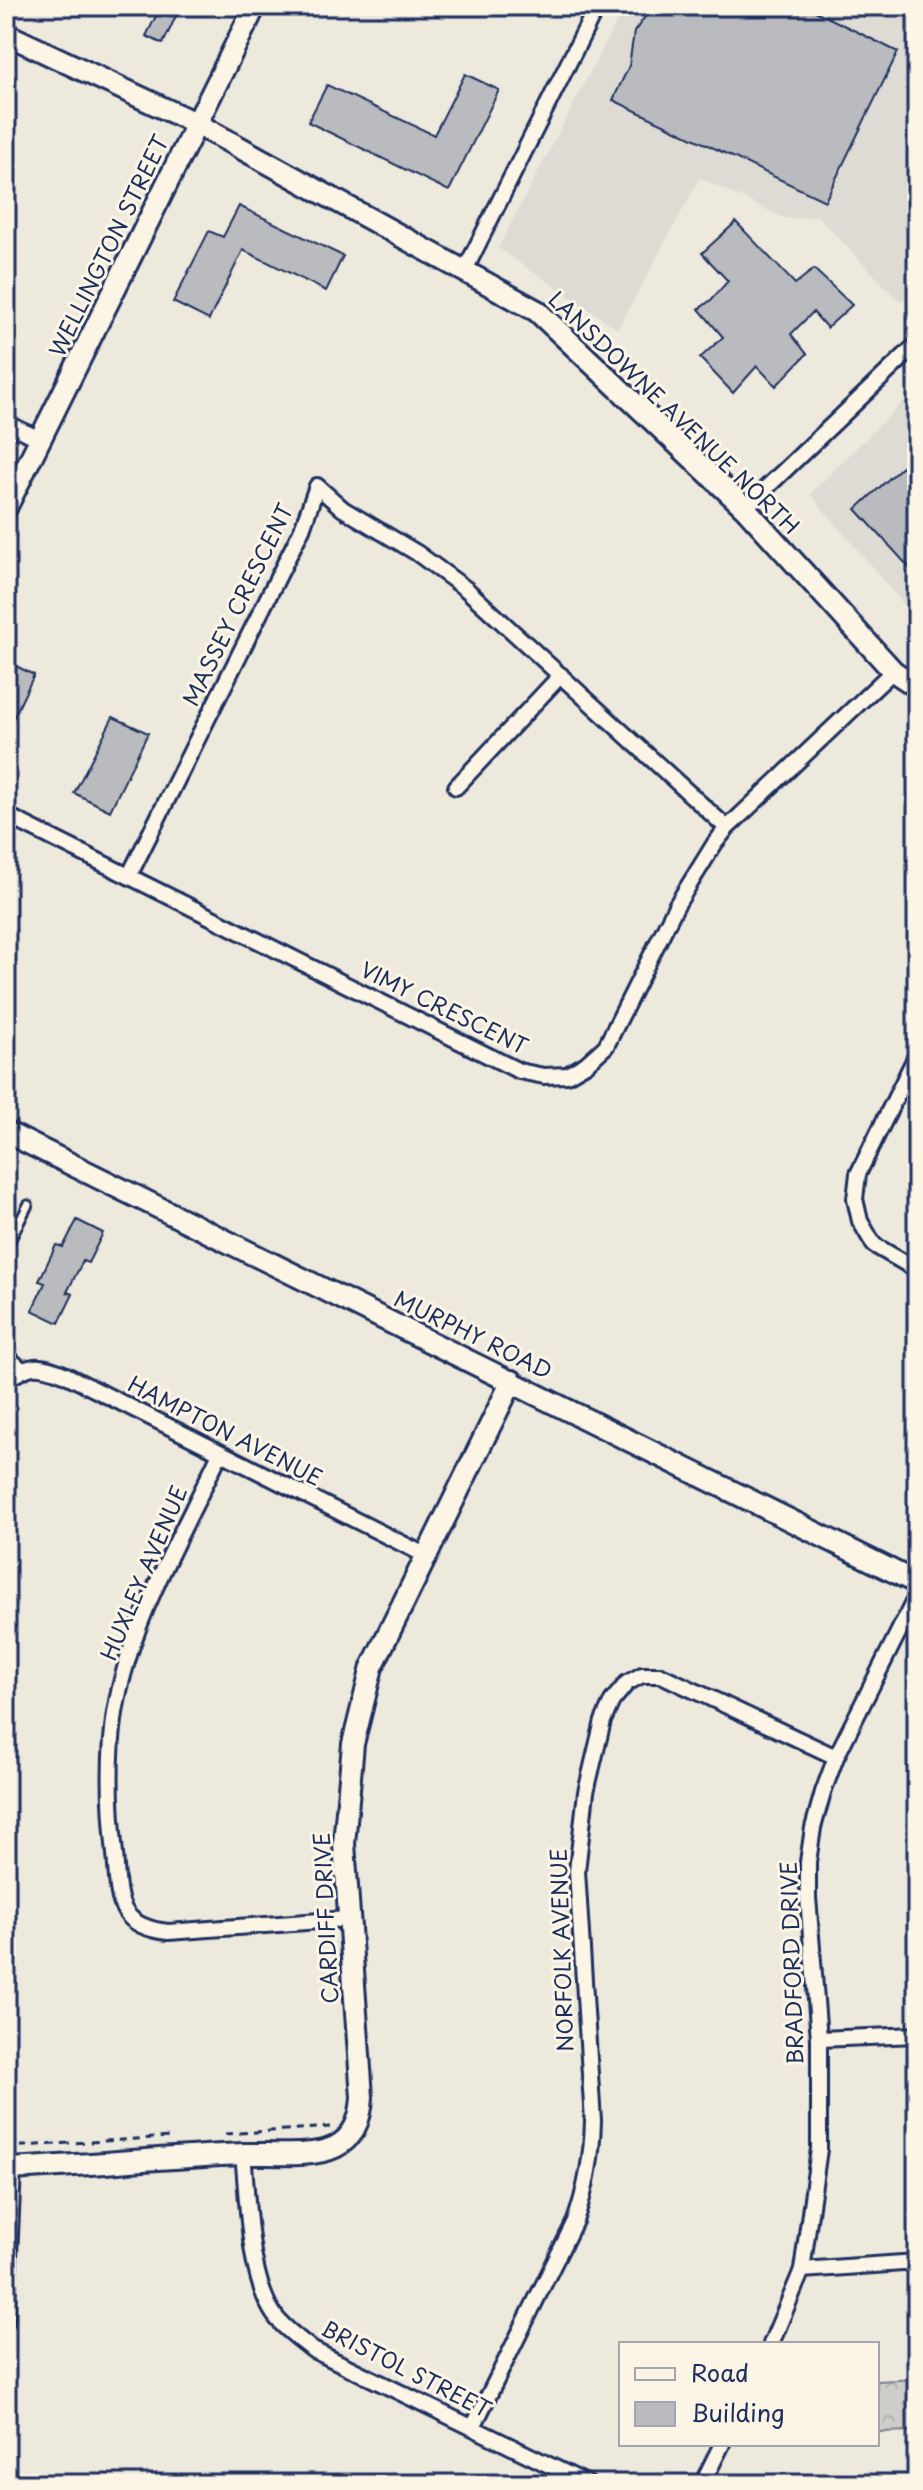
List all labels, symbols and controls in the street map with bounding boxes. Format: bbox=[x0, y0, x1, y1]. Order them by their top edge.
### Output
street label: WELLINGTON STREET bbox=[40, 129, 176, 362]
street label: LANSDOWNE AVENUE NORTH bbox=[542, 283, 808, 541]
street label: MASSEY CRESCENT bbox=[173, 497, 300, 711]
street label: VIMY CRESCENT bbox=[355, 952, 535, 1062]
street label: MURPHY ROAD bbox=[389, 1281, 558, 1386]
street label: HAMPTON AVENUE bbox=[123, 1366, 329, 1493]
street label: HUXLEY AVENUE bbox=[91, 1480, 194, 1665]
street label: CARDIFF DRIVE bbox=[304, 1832, 345, 2005]
street label: NORFOLK AVENUE bbox=[540, 1848, 581, 2052]
street label: BRADFORD DRIVE bbox=[770, 1861, 811, 2065]
street label: BRISTOL STREET bbox=[316, 2311, 497, 2425]
legend bbox=[619, 2342, 879, 2446]
text: Road bbox=[691, 2354, 749, 2390]
text: Building bbox=[691, 2394, 785, 2430]

